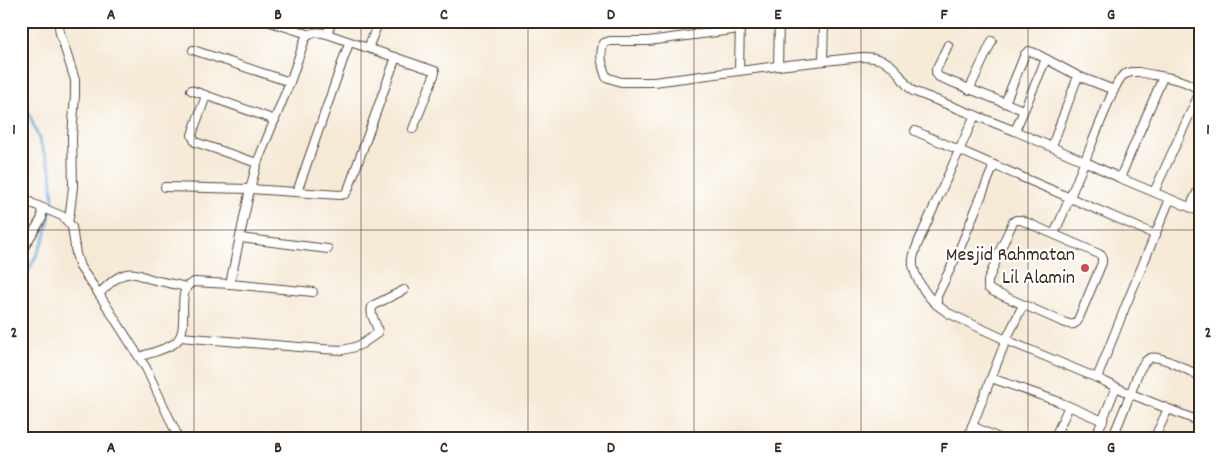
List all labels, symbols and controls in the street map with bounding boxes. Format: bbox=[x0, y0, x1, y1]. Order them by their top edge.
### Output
text: A bbox=[107, 4, 116, 27]
text: B bbox=[274, 4, 282, 27]
text: C bbox=[440, 4, 448, 27]
text: D bbox=[607, 4, 616, 27]
text: E bbox=[774, 4, 782, 27]
text: F bbox=[940, 4, 948, 27]
text: G bbox=[1107, 4, 1115, 27]
text: 1 bbox=[12, 119, 16, 142]
text: 1 bbox=[1206, 119, 1210, 142]
place label: Mesjid Rahmatan Lil Alamin bbox=[946, 242, 1075, 293]
marker: Mesjid Rahmatan Lil Alamin bbox=[1079, 262, 1091, 274]
text: 2 bbox=[11, 322, 18, 345]
text: 2 bbox=[1205, 322, 1212, 345]
text: A bbox=[107, 437, 116, 460]
text: B bbox=[274, 437, 282, 460]
text: C bbox=[440, 437, 448, 460]
text: D bbox=[607, 437, 616, 460]
text: E bbox=[774, 437, 782, 460]
text: F bbox=[940, 437, 948, 460]
text: G bbox=[1107, 437, 1115, 460]

